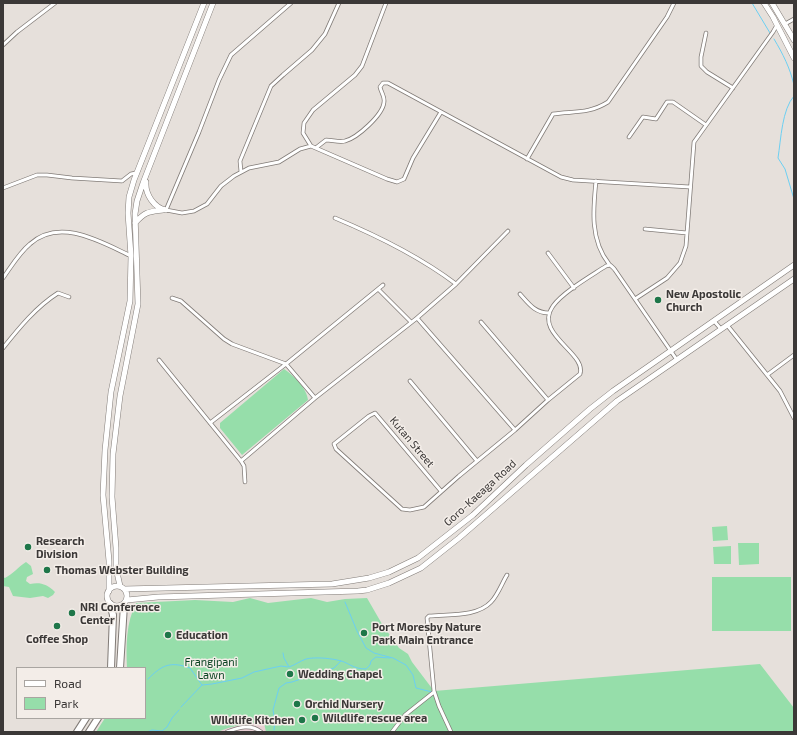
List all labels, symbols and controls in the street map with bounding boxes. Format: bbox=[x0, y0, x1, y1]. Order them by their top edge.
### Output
place label: New Apostolic Church bbox=[666, 287, 741, 313]
marker: New Apostolic Church bbox=[653, 295, 663, 305]
street label: Kutan Street bbox=[387, 414, 437, 470]
street label: Goro-Kaeaga Road bbox=[441, 457, 519, 529]
place label: Research Division bbox=[36, 534, 84, 560]
marker: Research Division bbox=[23, 542, 33, 552]
place label: Thomas Webster Building bbox=[55, 563, 189, 577]
marker: Thomas Webster Building bbox=[42, 565, 52, 575]
place label: NRI Conference Center bbox=[80, 600, 160, 626]
marker: NRI Conference Center bbox=[67, 608, 77, 618]
place label: Port Moresby Nature Park Main Entrance bbox=[372, 620, 481, 646]
marker: Coffee Shop bbox=[52, 621, 62, 631]
place label: Education bbox=[176, 628, 228, 642]
marker: Port Moresby Nature Park Main Entrance bbox=[359, 628, 369, 638]
marker: Education bbox=[163, 630, 173, 640]
place label: Coffee Shop bbox=[26, 632, 88, 646]
park label: Frangipani Lawn bbox=[185, 655, 237, 681]
legend bbox=[16, 667, 146, 719]
place label: Wedding Chapel bbox=[298, 667, 382, 681]
marker: Wedding Chapel bbox=[285, 669, 295, 679]
text: Road bbox=[54, 676, 82, 690]
text: Park bbox=[54, 696, 79, 710]
place label: Orchid Nursery bbox=[305, 697, 383, 711]
marker: Orchid Nursery bbox=[292, 699, 302, 709]
place label: Wildlife rescue area bbox=[323, 711, 427, 725]
place label: WIldlife Kitchen bbox=[211, 713, 294, 727]
marker: Wildlife rescue area bbox=[310, 713, 320, 723]
marker: WIldlife Kitchen bbox=[297, 715, 307, 725]

